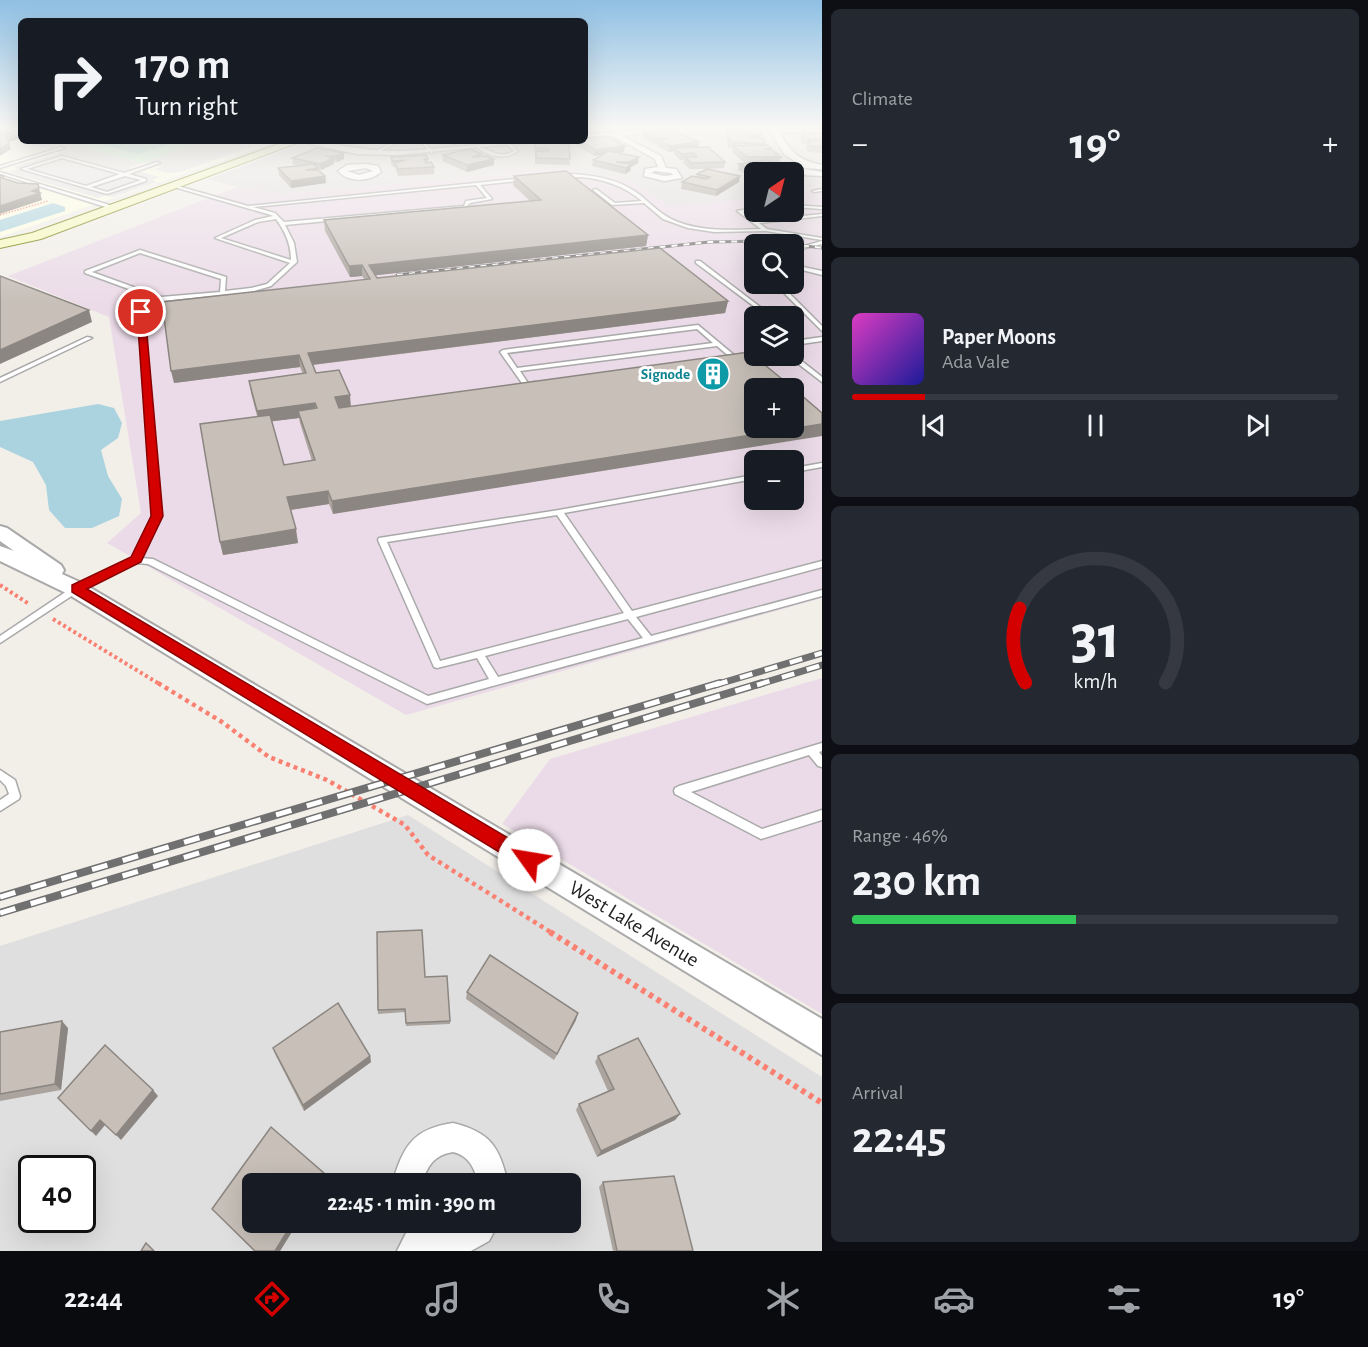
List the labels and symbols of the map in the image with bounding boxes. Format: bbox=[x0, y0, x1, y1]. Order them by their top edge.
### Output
north arrow bbox=[744, 162, 804, 222]
pin bbox=[115, 286, 166, 337]
building icon: Signode bbox=[695, 356, 731, 392]
place label: Signode bbox=[641, 367, 690, 382]
position arrow bbox=[497, 828, 561, 892]
street label: West Lake Avenue bbox=[565, 877, 703, 971]
speed limit sign: 40 bbox=[18, 1155, 96, 1233]

